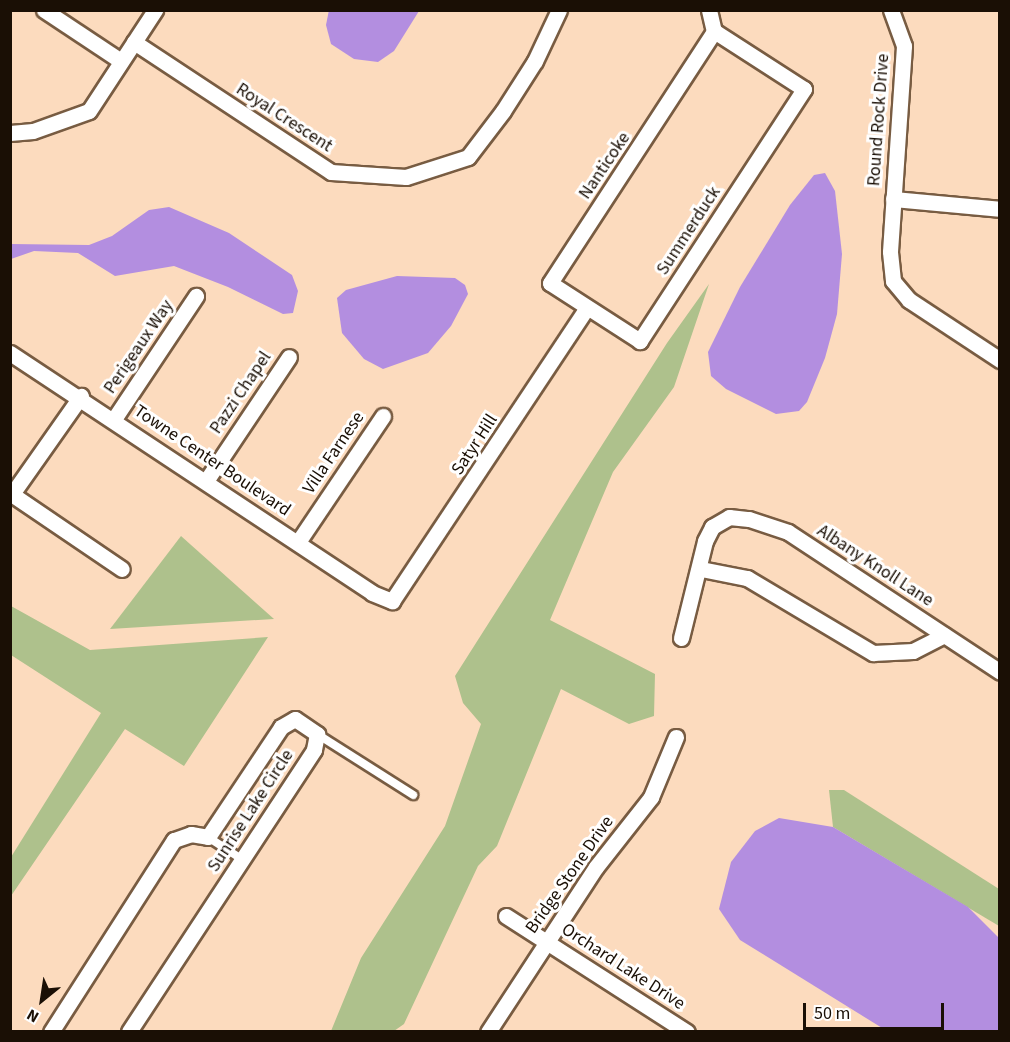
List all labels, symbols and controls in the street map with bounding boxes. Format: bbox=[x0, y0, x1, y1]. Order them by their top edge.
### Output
street label: Round Rock Drive bbox=[864, 53, 894, 187]
street label: Royal Crescent bbox=[232, 79, 336, 157]
street label: Nanticoke bbox=[575, 128, 635, 204]
street label: Summerduck bbox=[652, 183, 726, 279]
street label: Perigeaux Way bbox=[100, 296, 178, 398]
street label: Pazzi Chapel bbox=[206, 348, 276, 438]
street label: Towne Center Boulevard bbox=[130, 401, 294, 521]
street label: Villa Farnese bbox=[299, 408, 369, 498]
street label: Satyr Hill bbox=[447, 411, 503, 479]
street label: Albany Knoll Lane bbox=[813, 520, 937, 612]
street label: Sunrise Lake Circle bbox=[203, 746, 299, 876]
street label: Bridge Stone Drive bbox=[521, 812, 619, 938]
street label: Orchard Lake Drive bbox=[557, 919, 689, 1015]
north arrow bbox=[12, 970, 72, 1030]
scale bar bbox=[806, 991, 947, 1029]
text: 50 m bbox=[814, 1001, 850, 1026]
text: N bbox=[23, 1003, 43, 1028]

